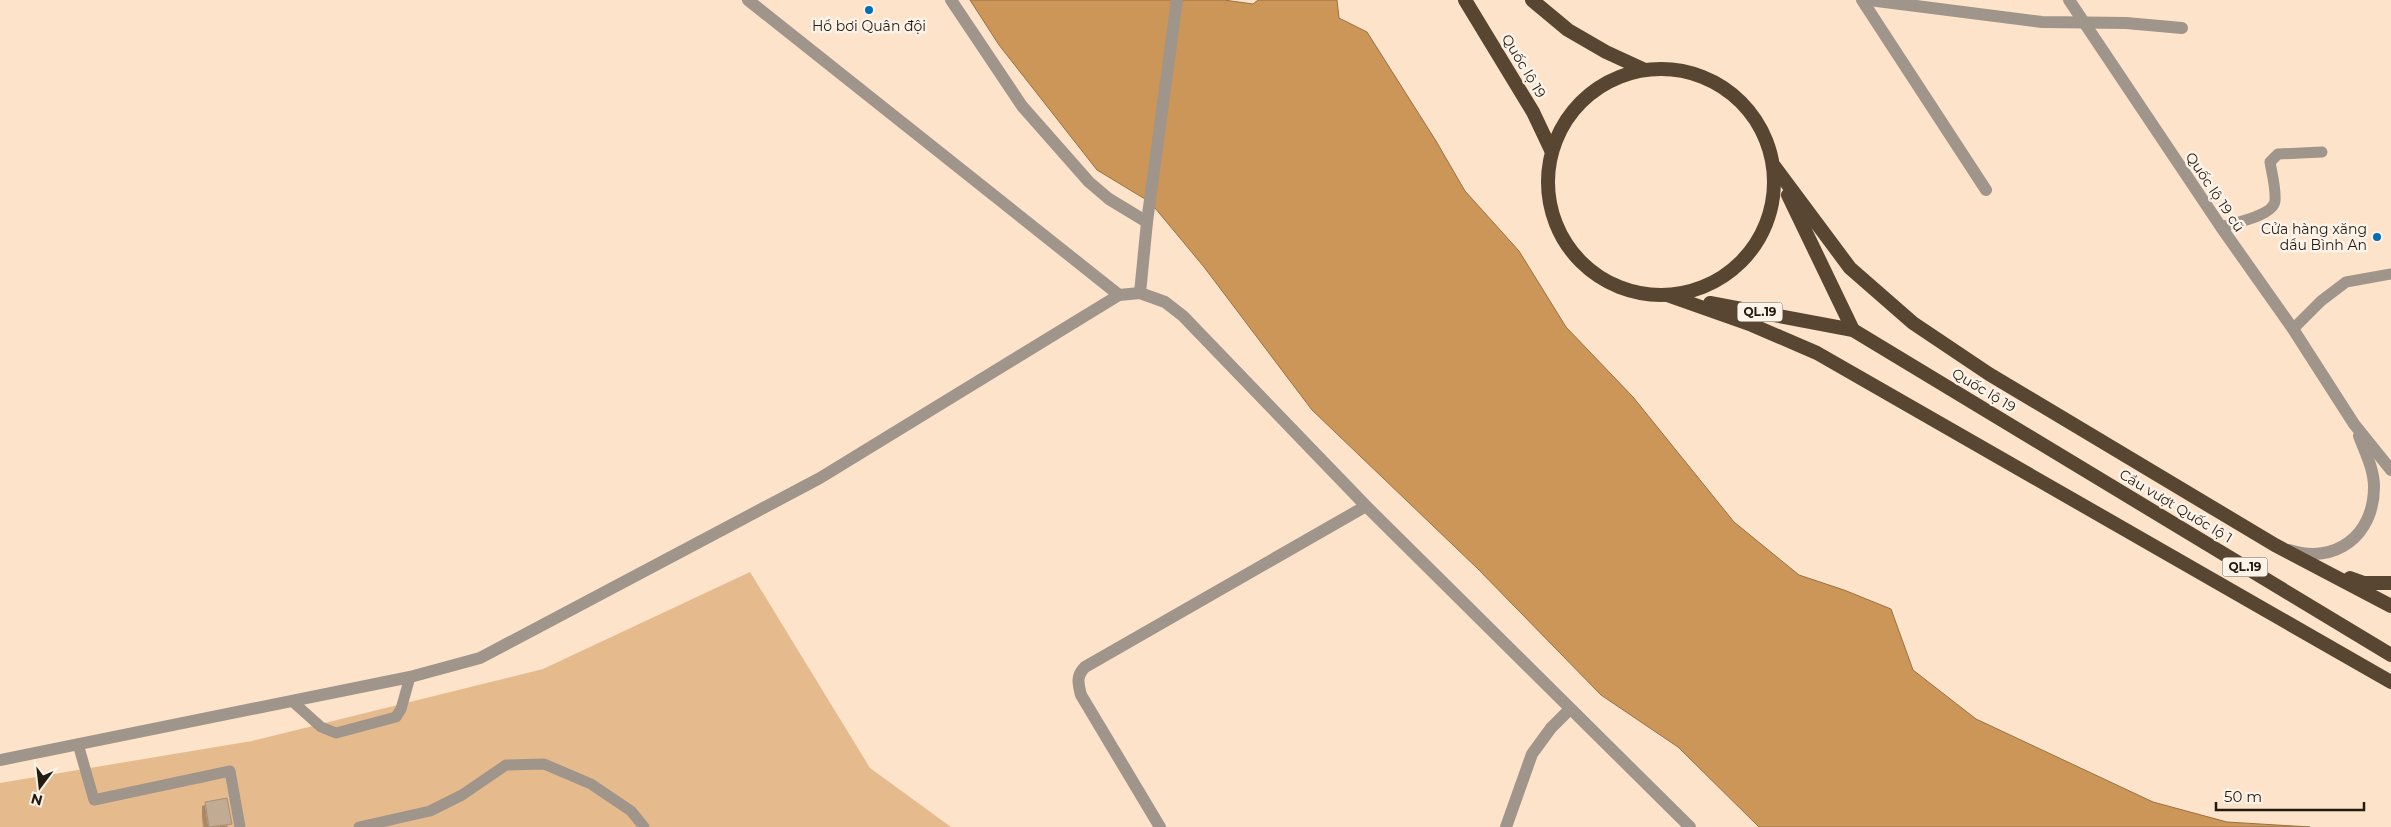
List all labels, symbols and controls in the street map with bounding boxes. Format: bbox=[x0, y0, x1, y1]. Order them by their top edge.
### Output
marker: Hồ bơi Quân đội bbox=[863, 4, 875, 16]
place label: Hồ bơi Quân đội bbox=[812, 17, 926, 35]
street label: Quốc lộ 19 bbox=[1498, 31, 1550, 101]
street label: Quốc lộ 19 cũ bbox=[2182, 149, 2248, 235]
place label: Cửa hàng xăng dầu Bình An bbox=[2261, 220, 2367, 254]
marker: Cửa hàng xăng dầu Bình An bbox=[2371, 231, 2383, 243]
road number: QL.19 bbox=[1738, 302, 1782, 322]
street label: Quốc lộ 19 bbox=[1949, 364, 2019, 416]
street label: Cầu vượt Quốc lộ 1 bbox=[2116, 465, 2236, 547]
road number: QL.19 bbox=[2222, 558, 2268, 576]
north arrow bbox=[15, 762, 65, 812]
scale bar bbox=[2216, 780, 2364, 812]
text: 50 m bbox=[2224, 787, 2262, 806]
text: N bbox=[29, 789, 44, 810]

